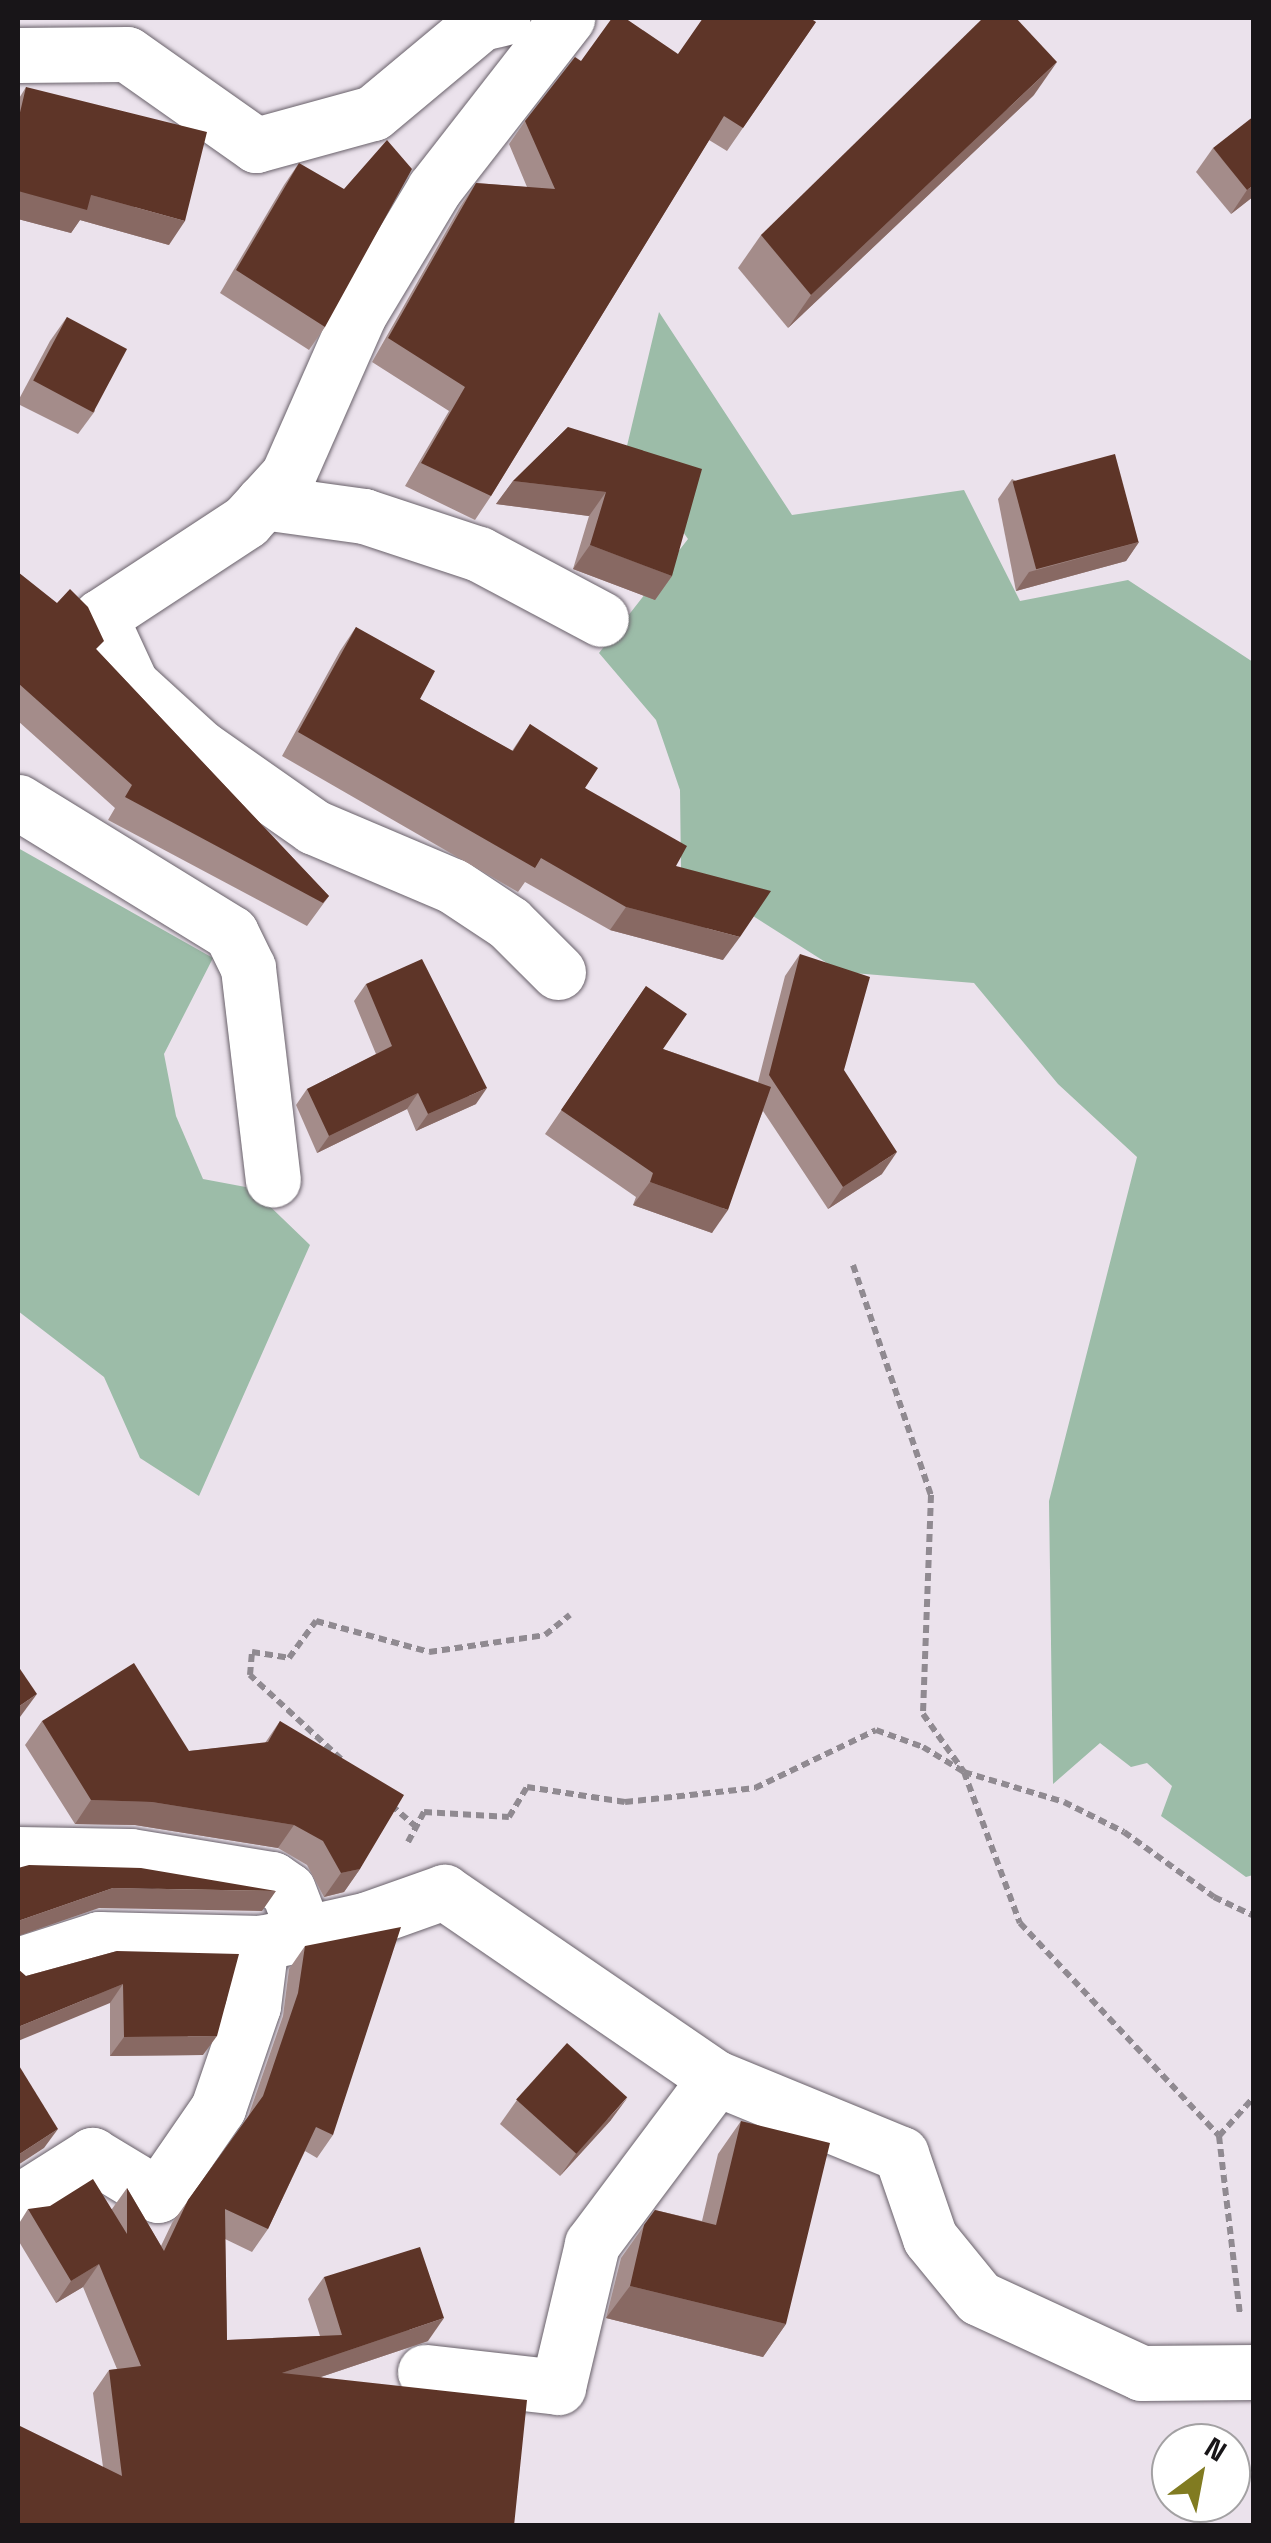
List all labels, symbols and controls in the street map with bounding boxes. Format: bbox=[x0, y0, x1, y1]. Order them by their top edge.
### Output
north arrow bbox=[1151, 2423, 1251, 2523]
text: N bbox=[1198, 2429, 1233, 2469]

